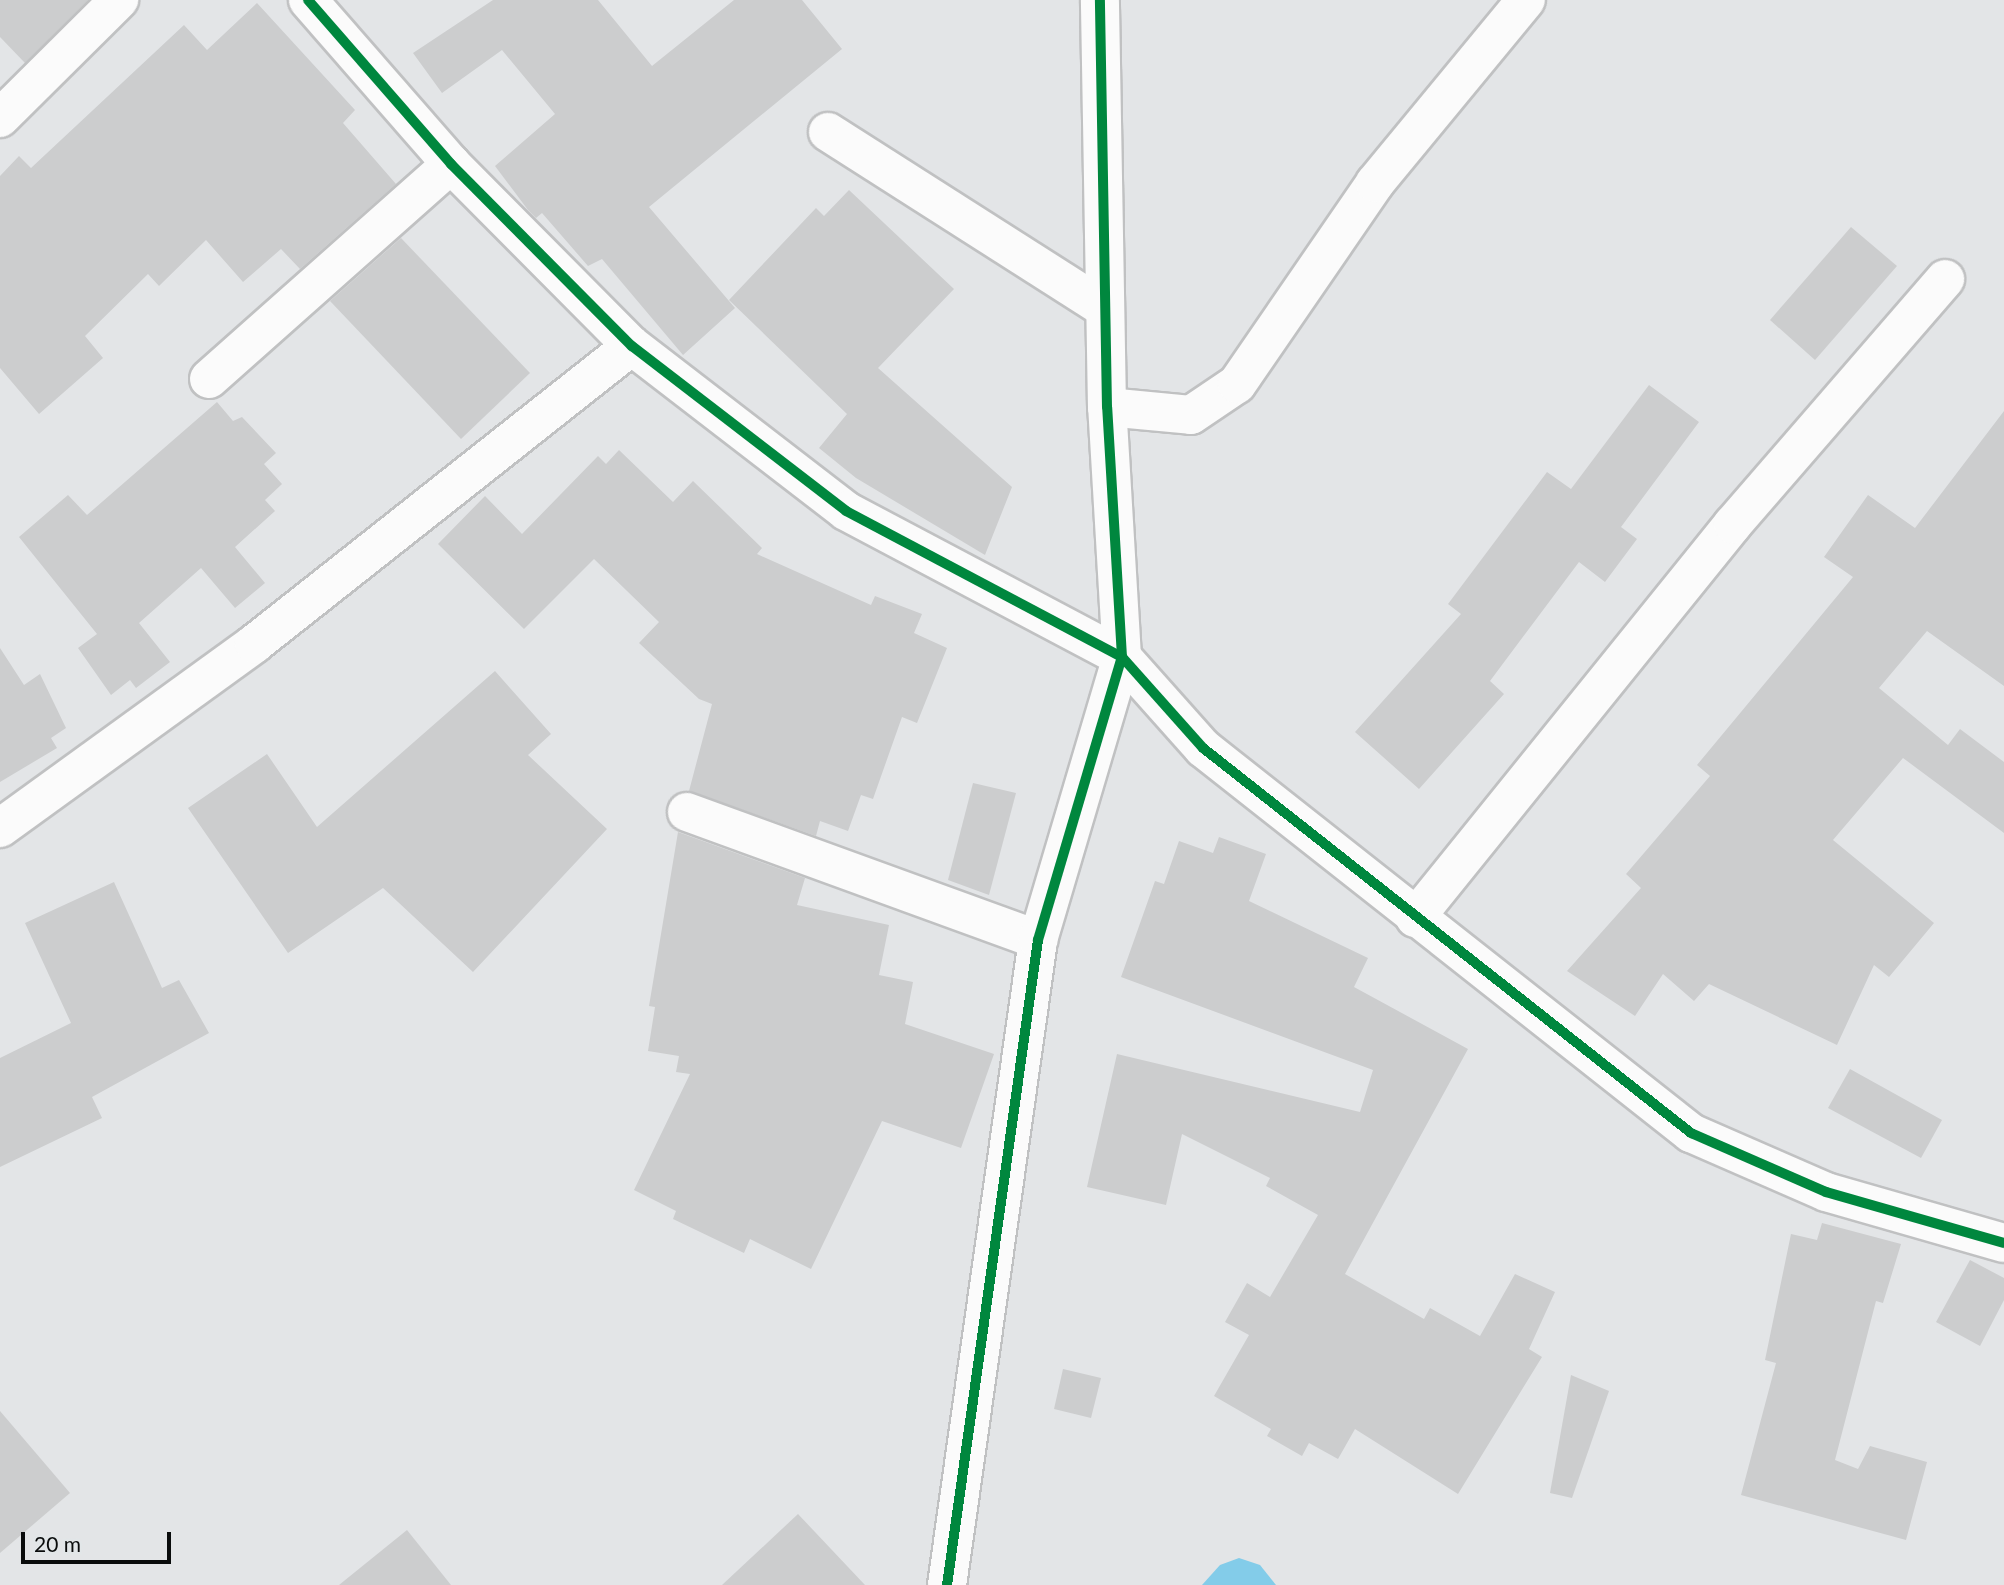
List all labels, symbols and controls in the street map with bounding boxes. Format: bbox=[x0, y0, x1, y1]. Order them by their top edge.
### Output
scale bar bbox=[24, 1518, 175, 1562]
text: 20 m bbox=[34, 1531, 81, 1556]

